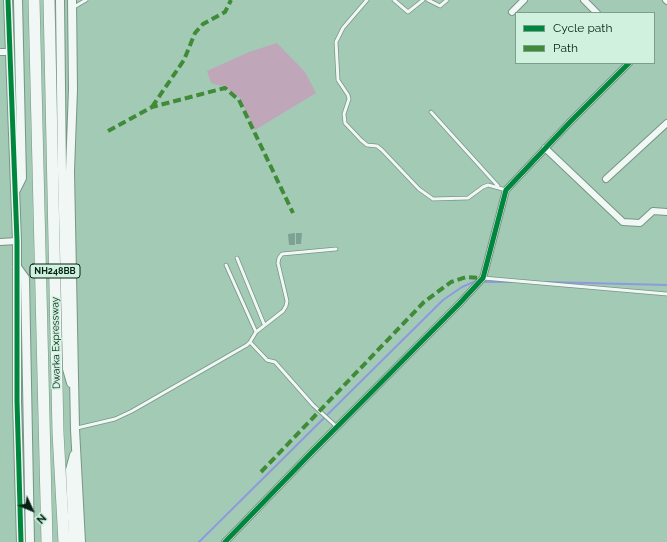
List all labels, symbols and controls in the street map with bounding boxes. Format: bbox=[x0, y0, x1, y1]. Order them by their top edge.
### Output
legend bbox=[515, 12, 655, 64]
text: Cycle path bbox=[553, 21, 612, 35]
text: Path bbox=[553, 41, 578, 55]
road number: NH248BB bbox=[30, 264, 80, 278]
street label: Dwarka Expressway bbox=[49, 297, 63, 389]
north arrow bbox=[12, 490, 52, 530]
text: N bbox=[33, 511, 49, 526]

